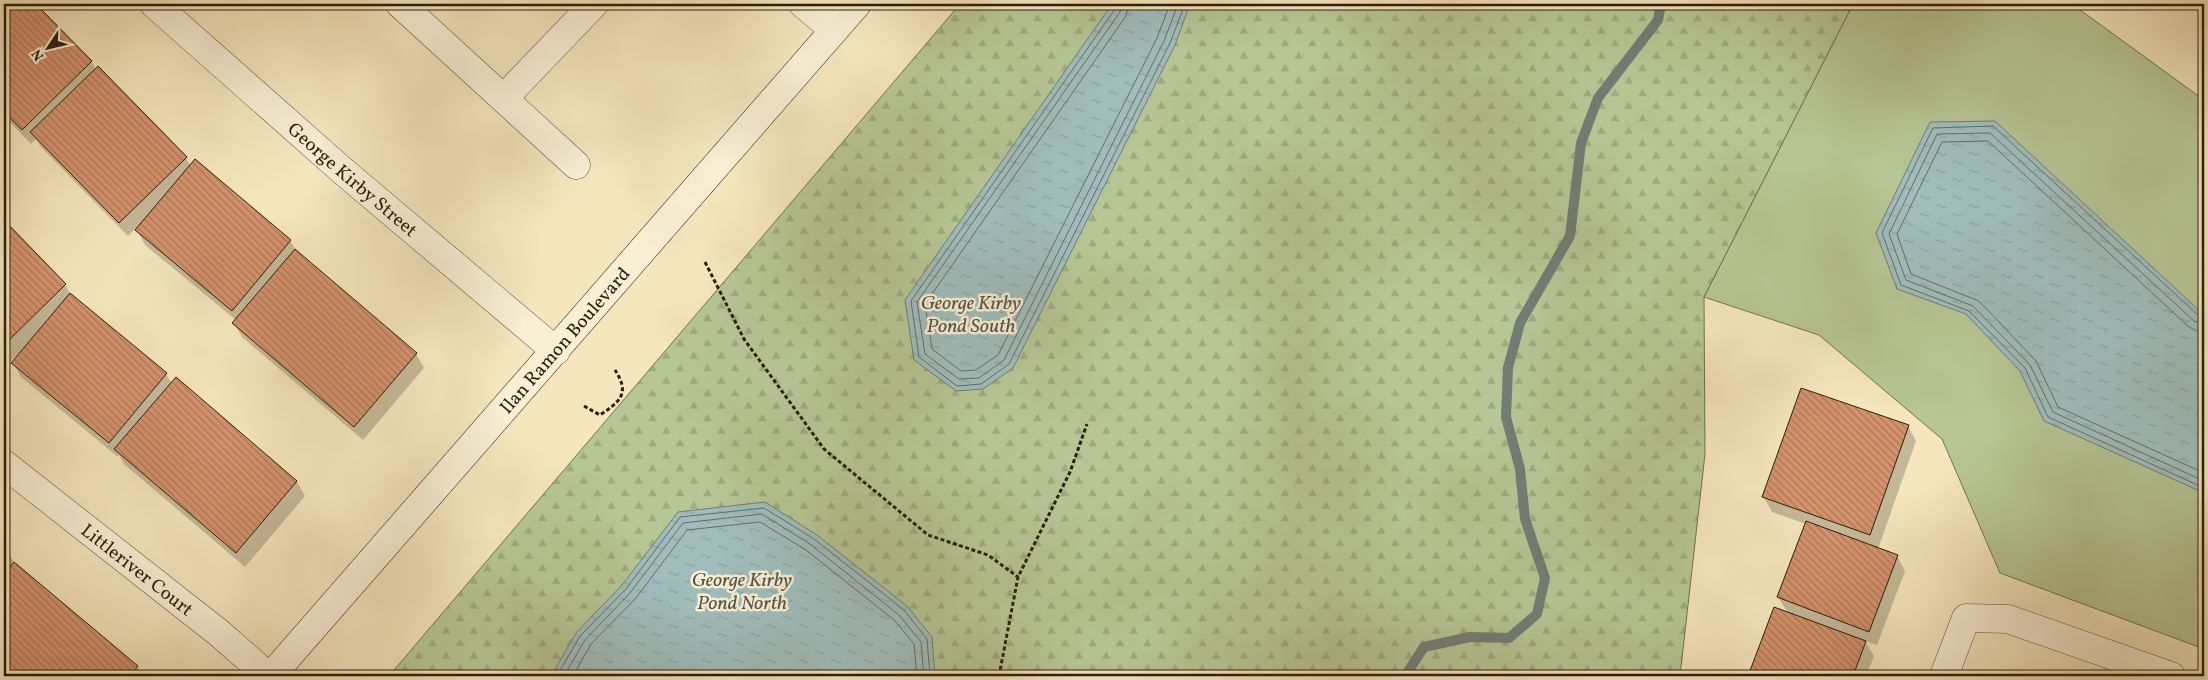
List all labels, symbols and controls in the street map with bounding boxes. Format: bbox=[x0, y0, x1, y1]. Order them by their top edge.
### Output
north arrow bbox=[22, 22, 72, 72]
text: N bbox=[28, 45, 49, 64]
street label: George Kirby Street bbox=[281, 117, 423, 244]
street label: Ilan Ramon Boulevard bbox=[494, 262, 637, 420]
water label: George Kirby Pond South bbox=[921, 290, 1021, 341]
street label: Littleriver Court bbox=[75, 518, 198, 623]
water label: George Kirby Pond North bbox=[692, 567, 792, 618]

